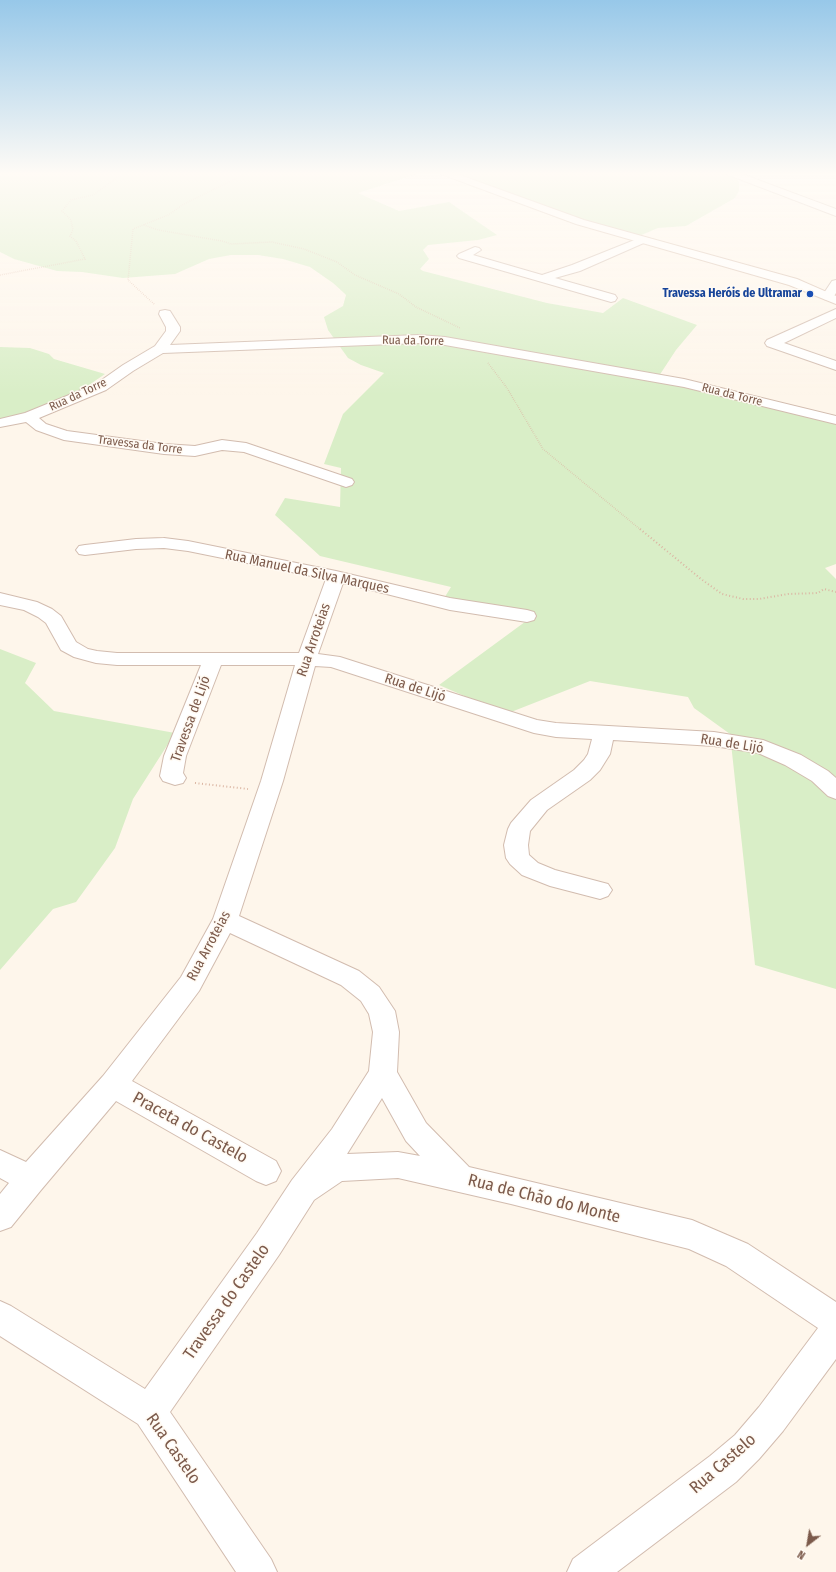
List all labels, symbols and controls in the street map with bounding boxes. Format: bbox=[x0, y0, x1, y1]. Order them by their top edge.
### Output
place label: Travessa Heróis de Ultramar bbox=[662, 287, 802, 301]
marker: Travessa Heróis de Ultramar bbox=[805, 289, 815, 299]
street label: Rua da Torre bbox=[382, 333, 444, 349]
street label: Rua da Torre bbox=[47, 375, 109, 415]
street label: Rua da Torre bbox=[700, 381, 764, 409]
street label: Travessa da Torre bbox=[97, 433, 183, 457]
street label: Rua Manuel da Silva Marques bbox=[223, 546, 391, 598]
street label: Rua Arroteias bbox=[294, 601, 334, 679]
street label: Rua de Lijó bbox=[382, 670, 448, 706]
street label: Travessa de Lijó bbox=[168, 674, 214, 764]
street label: Rua de Lijó bbox=[699, 731, 765, 757]
street label: Rua Arroteias bbox=[184, 908, 234, 984]
street label: Praceta do Castelo bbox=[129, 1088, 251, 1168]
street label: Rua de Chão do Monte bbox=[466, 1170, 622, 1228]
street label: Travessa do Castelo bbox=[180, 1240, 274, 1364]
street label: Rua Castelo bbox=[141, 1410, 205, 1488]
street label: Rua Castelo bbox=[686, 1430, 760, 1498]
north arrow bbox=[788, 1524, 828, 1564]
text: N bbox=[795, 1547, 808, 1562]

